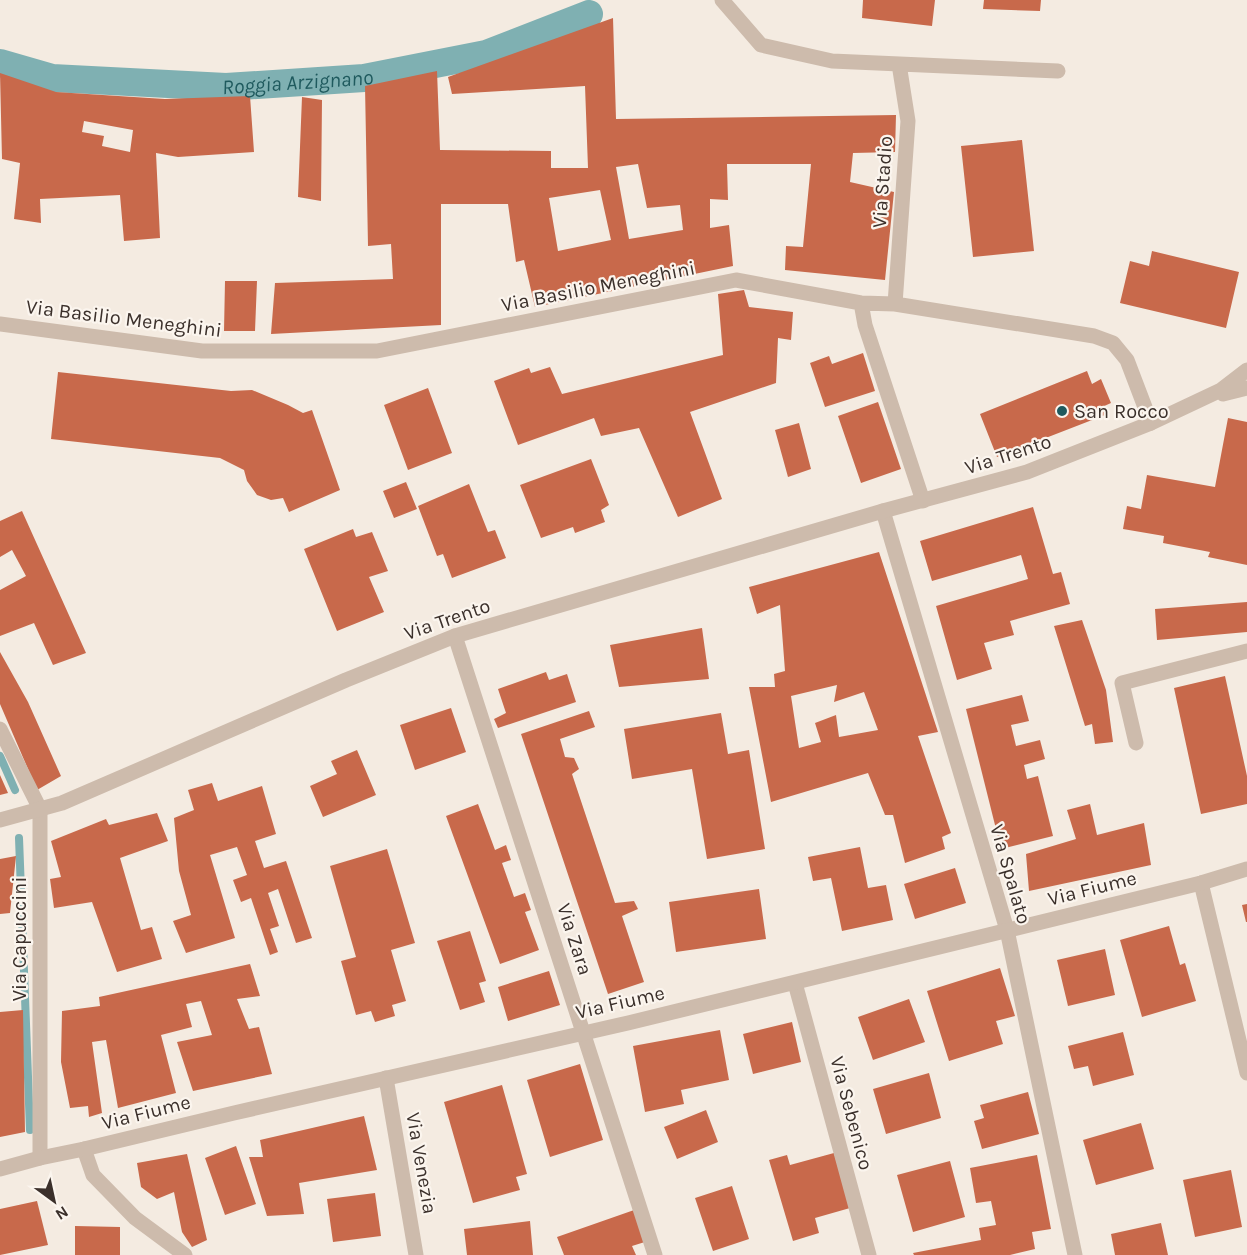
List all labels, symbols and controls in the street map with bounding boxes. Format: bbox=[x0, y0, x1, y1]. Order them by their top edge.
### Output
water label: Roggia Arzignano bbox=[221, 64, 376, 99]
street label: Via Stadio bbox=[868, 135, 897, 229]
street label: Via Basilio Meneghini bbox=[499, 256, 697, 317]
street label: Via Basilio Meneghini bbox=[25, 295, 223, 342]
place label: San Rocco bbox=[1074, 400, 1169, 423]
marker: San Rocco bbox=[1055, 404, 1069, 418]
street label: Via Trento bbox=[962, 430, 1054, 479]
street label: Via Trento bbox=[401, 594, 493, 645]
street label: Via Spalato bbox=[985, 822, 1036, 927]
street label: Via Fiume bbox=[1045, 866, 1139, 911]
street label: Via Capuccini bbox=[8, 877, 31, 1001]
street label: Via Zara bbox=[552, 900, 597, 978]
street label: Via Fiume bbox=[573, 981, 667, 1024]
street label: Via Sebenico bbox=[825, 1054, 878, 1172]
street label: Via Fiume bbox=[99, 1090, 193, 1135]
street label: Via Venezia bbox=[401, 1111, 442, 1216]
north arrow bbox=[24, 1171, 84, 1231]
text: N bbox=[52, 1202, 72, 1224]

